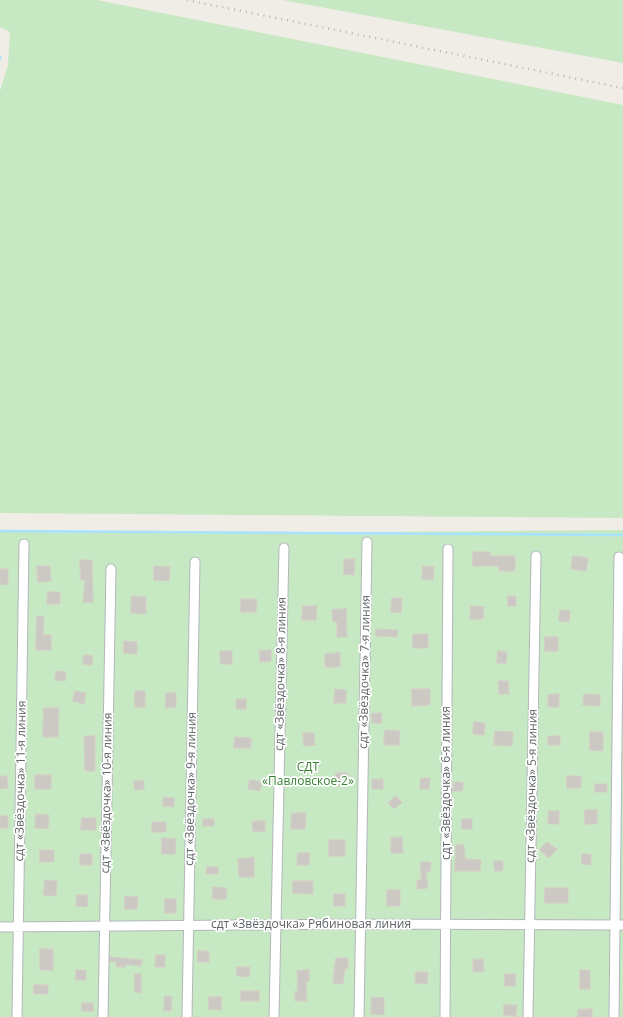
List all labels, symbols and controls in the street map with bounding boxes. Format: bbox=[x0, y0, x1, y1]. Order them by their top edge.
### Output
street label: сдт «Звёздочка» 7-я линия bbox=[356, 595, 374, 749]
street label: сдт «Звёздочка» 8-я линия bbox=[272, 597, 290, 751]
street label: сдт «Звёздочка» 11-я линия bbox=[12, 700, 30, 862]
street label: сдт «Звёздочка» 6-я линия bbox=[440, 706, 454, 860]
street label: сдт «Звёздочка» 5-я линия bbox=[523, 709, 541, 863]
street label: сдт «Звёздочка» 10-я линия bbox=[98, 712, 116, 874]
street label: сдт «Звёздочка» 9-я линия bbox=[182, 712, 200, 866]
park label: СДТ «Павловское-2» bbox=[262, 761, 354, 789]
street label: сдт «Звёздочка» Рябиновая линия bbox=[211, 918, 411, 932]

